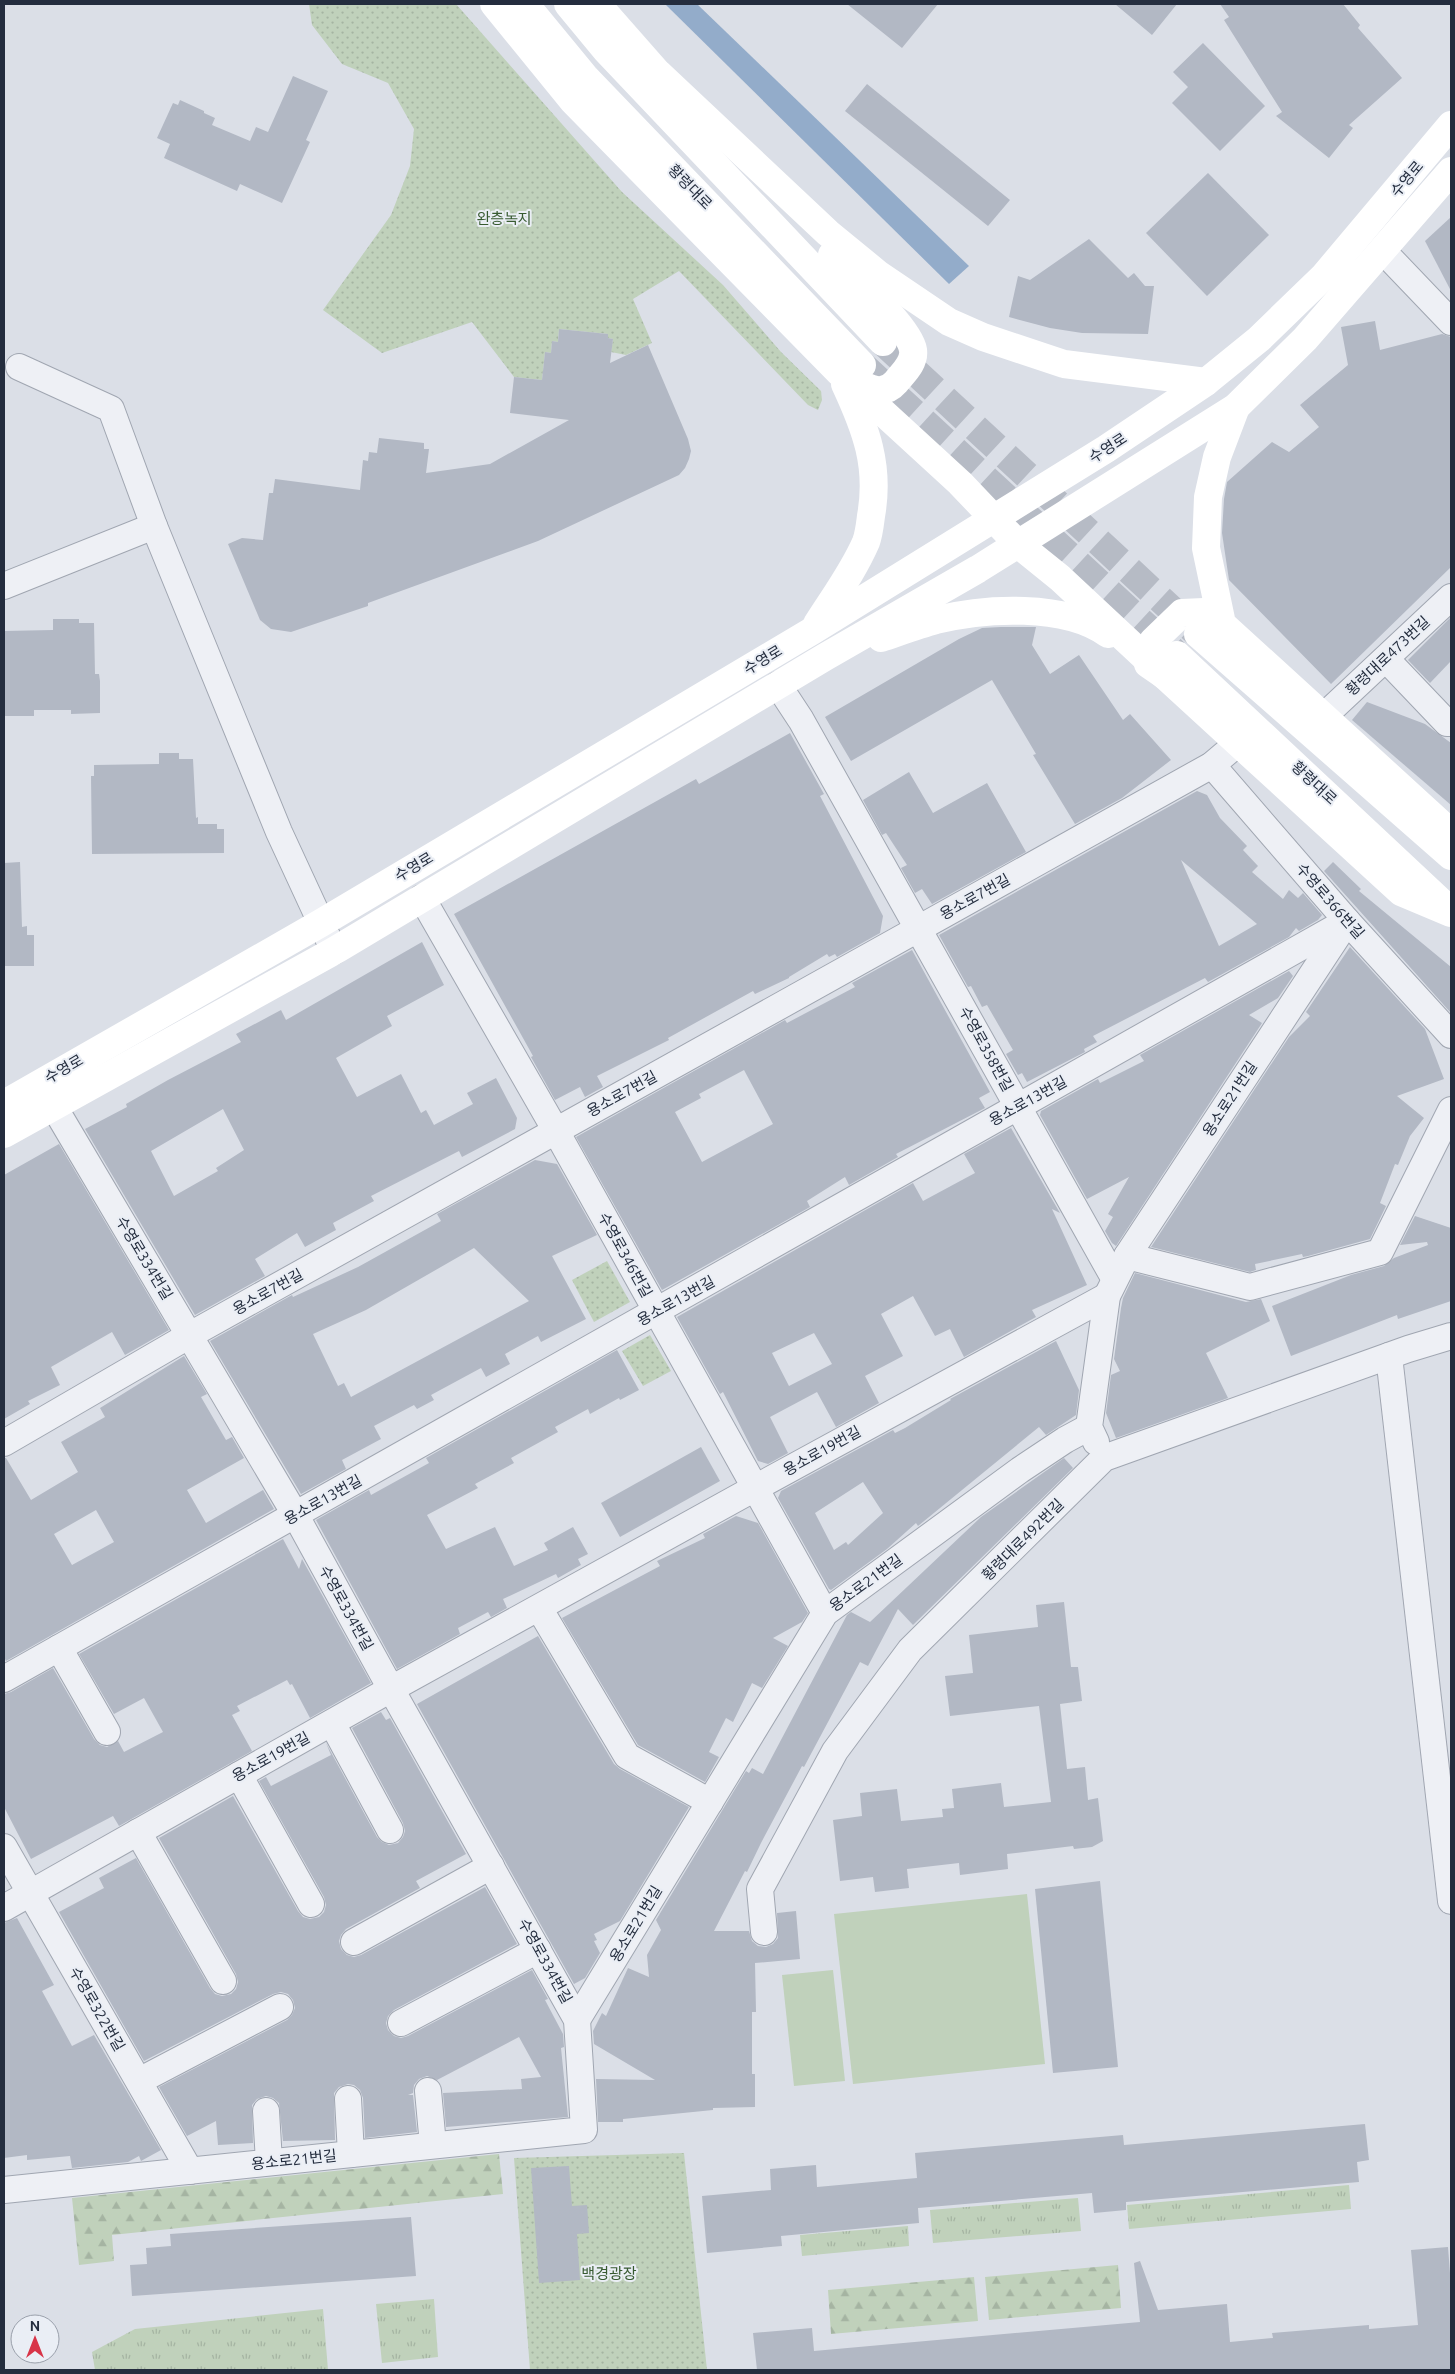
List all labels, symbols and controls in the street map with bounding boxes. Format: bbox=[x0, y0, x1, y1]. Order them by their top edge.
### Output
street label: 수영로 bbox=[1387, 157, 1426, 200]
street label: 황령대로 bbox=[665, 161, 716, 212]
park label: 완층녹지 bbox=[476, 210, 532, 227]
street label: 수영로 bbox=[1086, 429, 1130, 466]
street label: 황령대로473번길 bbox=[1342, 613, 1433, 699]
street label: 수영로 bbox=[741, 642, 785, 678]
street label: 황령대로 bbox=[1288, 758, 1340, 808]
street label: 수영로 bbox=[392, 849, 436, 885]
street label: 수영로366번길 bbox=[1293, 859, 1368, 942]
street label: 용소로7번길 bbox=[937, 870, 1013, 923]
street label: 수영로358번길 bbox=[956, 1003, 1017, 1094]
street label: 수영로 bbox=[42, 1051, 86, 1086]
street label: 용소로21번길 bbox=[1199, 1058, 1260, 1139]
street label: 용소로7번길 bbox=[584, 1067, 660, 1120]
street label: 용소로13번길 bbox=[986, 1072, 1069, 1129]
street label: 수영로346번길 bbox=[595, 1209, 656, 1300]
street label: 수영로334번길 bbox=[113, 1213, 176, 1303]
street label: 용소로7번길 bbox=[230, 1265, 306, 1318]
street label: 용소로13번길 bbox=[634, 1272, 717, 1329]
street label: 용소로19번길 bbox=[780, 1422, 863, 1479]
street label: 용소로13번길 bbox=[281, 1471, 364, 1528]
street label: 황령대로492번길 bbox=[978, 1495, 1067, 1584]
street label: 용소로21번길 bbox=[826, 1550, 905, 1615]
street label: 수영로334번길 bbox=[316, 1562, 377, 1653]
street label: 용소로19번길 bbox=[229, 1728, 312, 1785]
street label: 용소로21번길 bbox=[606, 1883, 665, 1965]
street label: 수영로334번길 bbox=[515, 1915, 576, 2006]
street label: 수영로322번길 bbox=[66, 1964, 128, 2054]
street label: 용소로21번길 bbox=[250, 2147, 338, 2172]
park label: 백경광장 bbox=[581, 2265, 637, 2282]
north arrow bbox=[10, 2314, 60, 2364]
text: N bbox=[30, 2318, 40, 2334]

